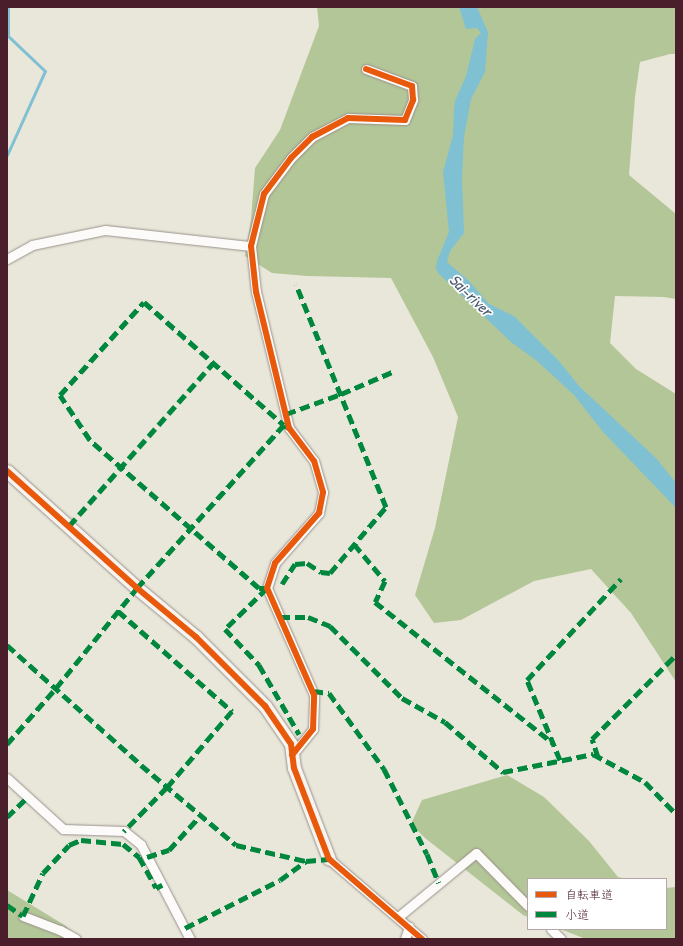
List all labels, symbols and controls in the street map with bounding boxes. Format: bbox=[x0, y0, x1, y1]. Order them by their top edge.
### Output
water label: Sai-river bbox=[446, 270, 496, 320]
legend bbox=[527, 878, 667, 930]
text: 自転車道 bbox=[565, 886, 613, 903]
text: 小道 bbox=[565, 906, 589, 923]

